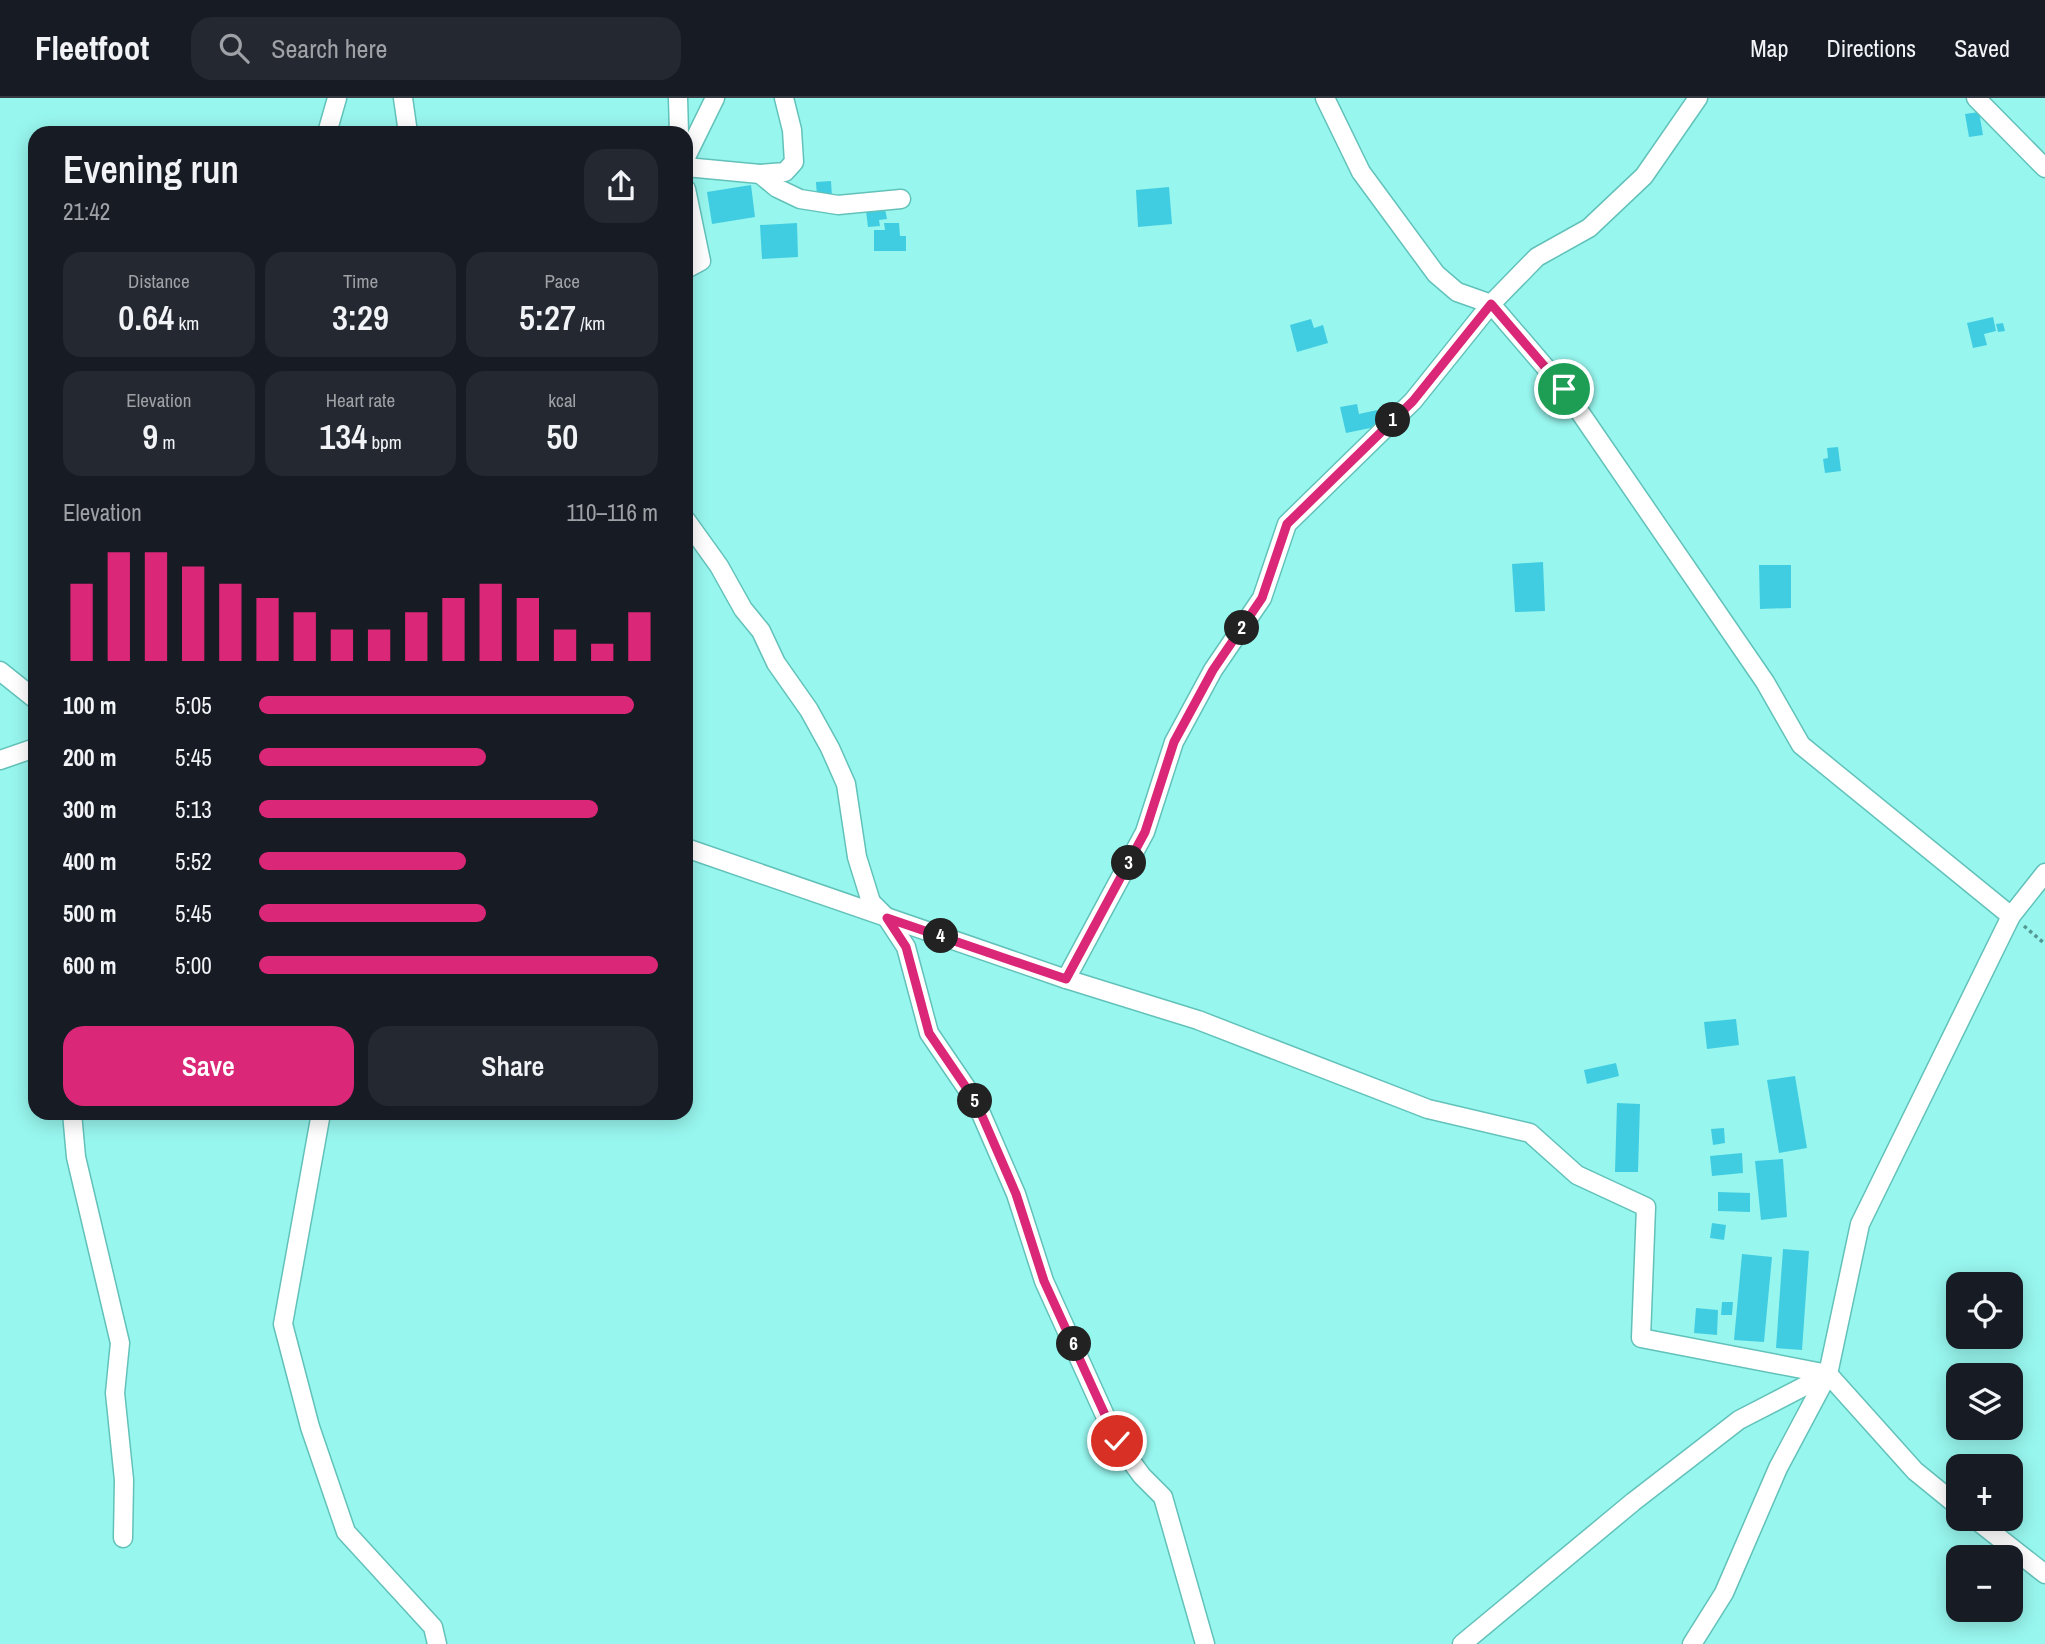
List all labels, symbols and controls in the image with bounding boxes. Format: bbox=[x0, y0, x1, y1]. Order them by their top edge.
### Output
search box bbox=[191, 17, 681, 80]
text: Fleetfoot bbox=[35, 26, 149, 70]
icon: search bbox=[215, 29, 253, 67]
text: Search here bbox=[271, 31, 387, 66]
text: Map bbox=[1750, 32, 1788, 64]
text: Directions bbox=[1826, 32, 1916, 64]
text: Saved bbox=[1954, 32, 2010, 64]
text: Evening run bbox=[63, 144, 239, 195]
button: share bbox=[584, 149, 658, 223]
text: 21:42 bbox=[63, 196, 110, 227]
text: Distance bbox=[128, 268, 190, 294]
text: Time bbox=[343, 268, 378, 294]
text: Pace bbox=[544, 268, 580, 294]
text: 0.64 bbox=[118, 294, 174, 341]
text: 3:29 bbox=[332, 294, 389, 341]
text: 5:27 bbox=[519, 294, 576, 341]
text: km bbox=[174, 310, 199, 336]
text: /km bbox=[576, 310, 605, 336]
pin bbox=[1534, 359, 1594, 419]
icon: arrive bbox=[1545, 370, 1583, 408]
text: Elevation bbox=[126, 387, 191, 413]
text: Heart rate bbox=[326, 387, 395, 413]
text: kcal bbox=[548, 387, 576, 413]
pin: 1 bbox=[1376, 402, 1410, 438]
text: 1 bbox=[1388, 406, 1397, 432]
text: 9 bbox=[142, 413, 158, 460]
text: 134 bbox=[319, 413, 367, 460]
text: 50 bbox=[546, 413, 578, 460]
text: m bbox=[158, 429, 175, 455]
text: bpm bbox=[367, 429, 402, 455]
text: Elevation bbox=[63, 497, 142, 528]
text: 110–116 m bbox=[566, 497, 658, 528]
pin: 2 bbox=[1224, 610, 1260, 646]
text: 2 bbox=[1237, 614, 1246, 640]
text: 100 m bbox=[63, 690, 116, 721]
text: 5:05 bbox=[175, 690, 212, 721]
text: 200 m bbox=[63, 742, 116, 773]
text: 5:45 bbox=[175, 742, 212, 773]
text: 300 m bbox=[63, 794, 116, 825]
text: 5:13 bbox=[175, 794, 212, 825]
text: 400 m bbox=[63, 846, 116, 877]
text: 5:52 bbox=[175, 846, 212, 877]
pin: 3 bbox=[1112, 846, 1146, 880]
text: 3 bbox=[1124, 849, 1133, 875]
text: 500 m bbox=[63, 898, 116, 929]
text: 5:45 bbox=[175, 898, 212, 929]
pin: 4 bbox=[923, 918, 958, 954]
text: 4 bbox=[936, 922, 945, 948]
text: 600 m bbox=[63, 950, 116, 981]
text: 5:00 bbox=[175, 950, 212, 981]
button: Save bbox=[63, 1026, 354, 1106]
button: Share bbox=[368, 1026, 658, 1106]
pin: 5 bbox=[958, 1084, 992, 1118]
text: 5 bbox=[970, 1087, 979, 1113]
map controls bbox=[1946, 1272, 2023, 1622]
button: locate bbox=[1946, 1272, 2023, 1349]
pin: 6 bbox=[1056, 1326, 1092, 1362]
text: 6 bbox=[1069, 1330, 1078, 1356]
button: layers bbox=[1946, 1363, 2023, 1440]
pin bbox=[1087, 1411, 1147, 1471]
icon: check bbox=[1098, 1422, 1136, 1460]
button: + bbox=[1946, 1454, 2023, 1531]
button: − bbox=[1946, 1545, 2023, 1622]

